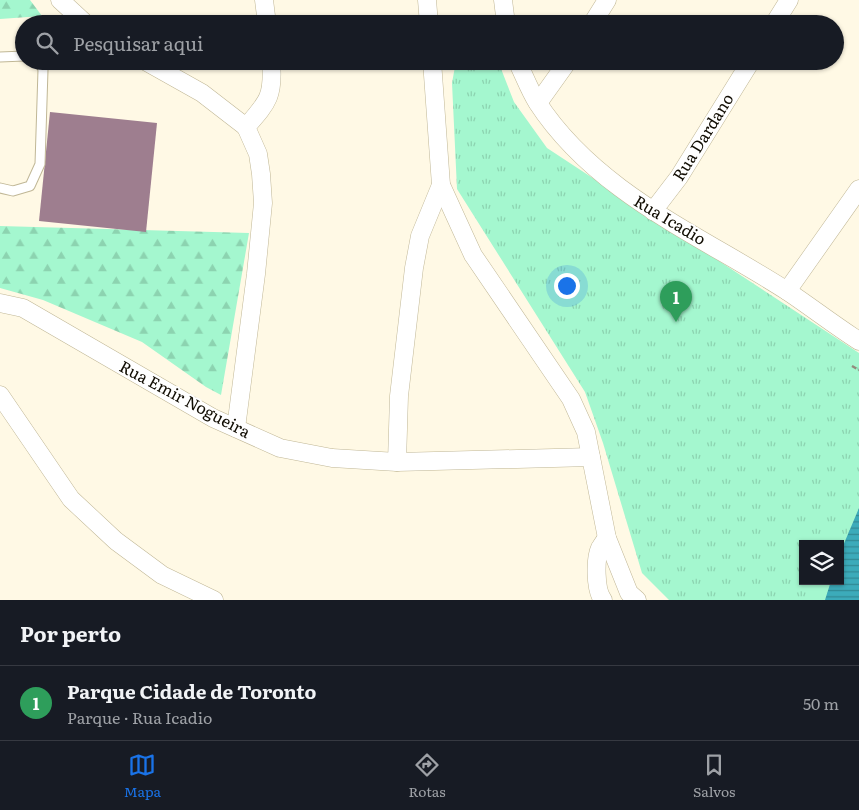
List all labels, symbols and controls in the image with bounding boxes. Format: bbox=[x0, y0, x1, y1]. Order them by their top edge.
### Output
search box bbox=[15, 15, 844, 70]
icon: search bbox=[33, 29, 61, 57]
text: Pesquisar aqui bbox=[73, 29, 203, 57]
street label: Rua Dardano bbox=[666, 88, 739, 185]
street label: Rua Icadio bbox=[630, 188, 711, 250]
your location bbox=[554, 273, 580, 299]
pin: 1 bbox=[660, 281, 692, 322]
street label: Rua Emir Nogueira bbox=[116, 353, 256, 443]
map controls bbox=[799, 540, 844, 585]
button: layers bbox=[799, 540, 844, 585]
text: Por perto bbox=[20, 617, 121, 648]
text: Parque Cidade de Toronto bbox=[67, 677, 316, 705]
text: 1 bbox=[33, 691, 39, 715]
text: 50 m bbox=[803, 691, 839, 715]
text: Parque · Rua Icadio bbox=[67, 705, 212, 729]
tab: Mapa bbox=[124, 751, 161, 801]
tab: Rotas bbox=[409, 751, 446, 801]
tab: Salvos bbox=[693, 751, 735, 801]

